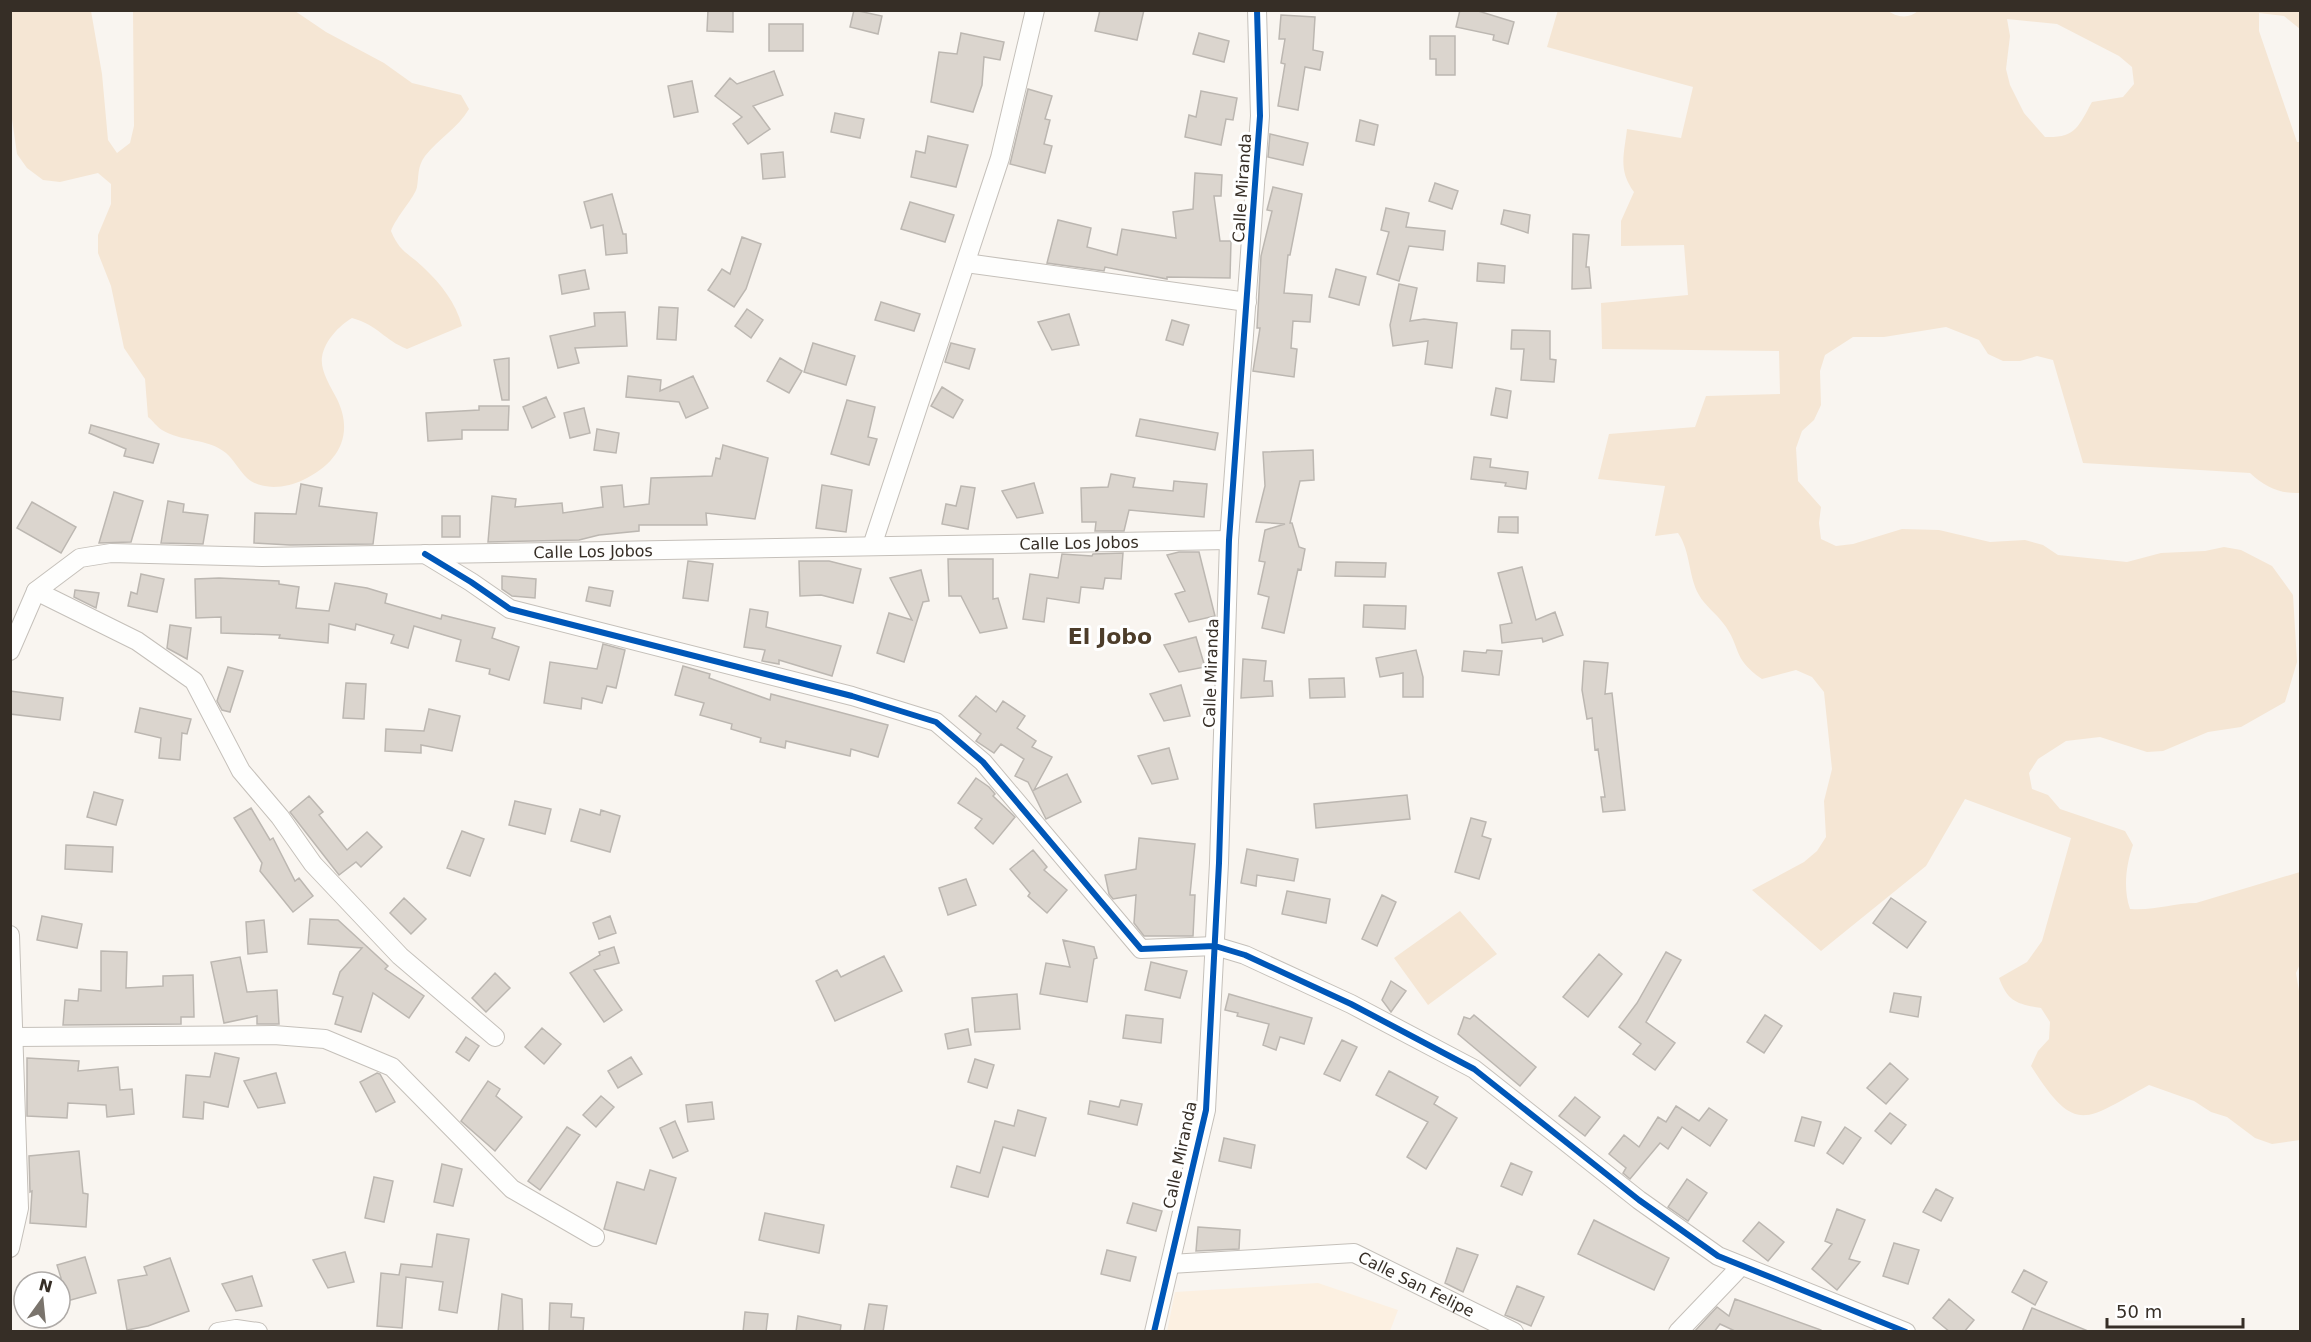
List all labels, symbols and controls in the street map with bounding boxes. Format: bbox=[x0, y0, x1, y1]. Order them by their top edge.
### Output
street label: Calle Miranda bbox=[1229, 133, 1255, 243]
street label: Calle Los Jobos bbox=[1019, 532, 1139, 553]
street label: Calle Los Jobos bbox=[533, 541, 653, 562]
street label: Calle Miranda bbox=[1200, 618, 1222, 728]
district label: El Jobo bbox=[1068, 624, 1152, 649]
street label: Calle Miranda bbox=[1159, 1099, 1201, 1211]
street label: Calle San Felipe bbox=[1355, 1247, 1478, 1321]
north arrow bbox=[12, 1270, 72, 1330]
text: N bbox=[37, 1275, 55, 1297]
scale bar bbox=[2107, 1291, 2244, 1329]
text: 50 m bbox=[2116, 1301, 2162, 1322]

